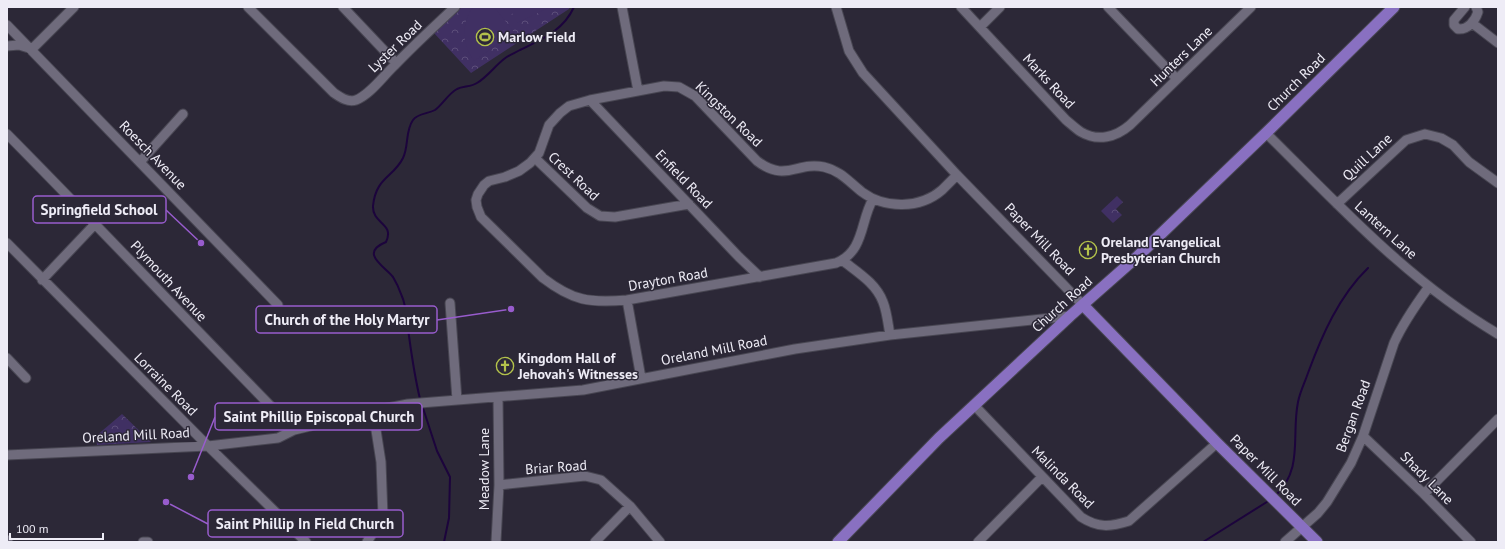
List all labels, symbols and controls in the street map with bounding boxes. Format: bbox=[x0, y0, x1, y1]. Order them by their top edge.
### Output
street label: Lyster Road bbox=[364, 16, 426, 76]
street label: Hunters Lane bbox=[1146, 22, 1216, 90]
sports icon: Marlow Field bbox=[475, 27, 495, 47]
place label: Marlow Field bbox=[498, 28, 576, 46]
street label: Church Road bbox=[1263, 49, 1329, 115]
street label: Marks Road bbox=[1019, 50, 1079, 112]
street label: Kingston Road bbox=[692, 77, 766, 151]
street label: Roesch Avenue bbox=[116, 117, 190, 193]
street label: Quill Lane bbox=[1338, 129, 1396, 185]
street label: Enfield Road bbox=[652, 146, 716, 212]
street label: Crest Road bbox=[545, 148, 603, 204]
callout: Springfield School bbox=[33, 196, 166, 223]
street label: Lantern Lane bbox=[1351, 197, 1421, 263]
street label: Paper Mill Road bbox=[1001, 199, 1079, 279]
text: Springfield School bbox=[41, 200, 158, 219]
place label: Oreland Evangelical Presbyterian Church bbox=[1101, 233, 1221, 267]
street label: Plymouth Avenue bbox=[127, 237, 211, 325]
church icon: Oreland Evangelical Presbyterian Church bbox=[1078, 240, 1098, 260]
street label: Drayton Road bbox=[627, 263, 709, 295]
street label: Church Road bbox=[1028, 272, 1096, 336]
callout: Church of the Holy Martyr bbox=[256, 306, 437, 333]
text: Church of the Holy Martyr bbox=[265, 310, 430, 329]
street label: Oreland Mill Road bbox=[659, 331, 769, 369]
street label: Lorraine Road bbox=[131, 349, 201, 419]
place label: Kingdom Hall of Jehovah's Witnesses bbox=[517, 349, 638, 383]
church icon: Kingdom Hall of Jehovah's Witnesses bbox=[495, 356, 515, 376]
street label: Bergan Road bbox=[1332, 377, 1374, 455]
callout: Saint Phillip Episcopal Church bbox=[215, 403, 422, 430]
text: Saint Phillip Episcopal Church bbox=[224, 407, 414, 426]
street label: Oreland Mill Road bbox=[82, 423, 190, 447]
street label: Meadow Lane bbox=[475, 428, 493, 510]
street label: Paper Mill Road bbox=[1226, 430, 1306, 510]
street label: Malinda Road bbox=[1028, 442, 1098, 512]
street label: Shady Lane bbox=[1397, 448, 1457, 508]
street label: Briar Road bbox=[525, 456, 587, 478]
callout: Saint Phillip In Field Church bbox=[208, 510, 403, 537]
text: Saint Phillip In Field Church bbox=[216, 514, 394, 533]
scale bar bbox=[10, 515, 103, 541]
text: 100 m bbox=[16, 521, 49, 536]

